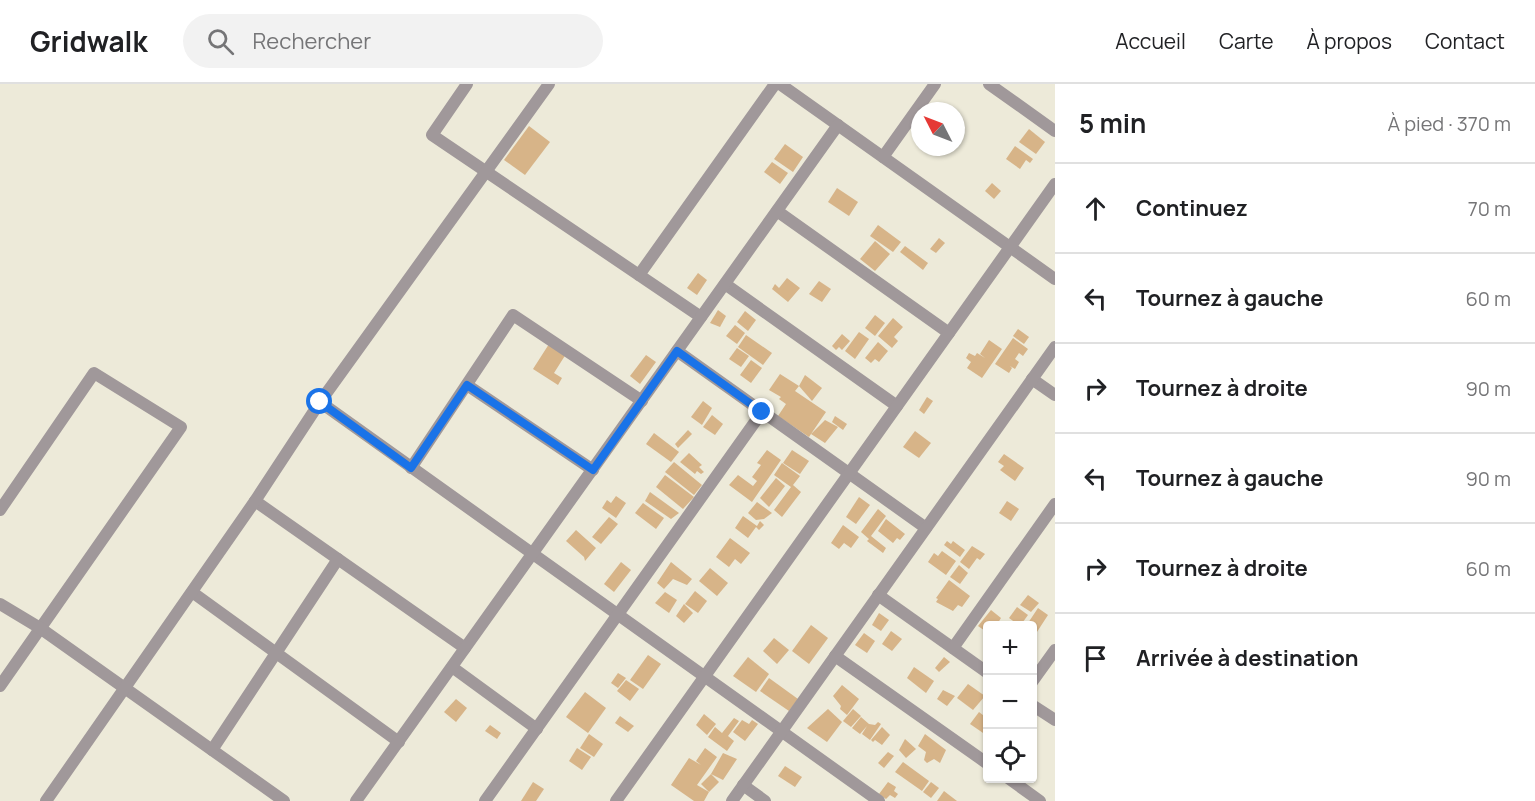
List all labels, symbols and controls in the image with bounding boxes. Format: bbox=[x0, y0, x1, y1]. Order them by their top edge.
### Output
search box bbox=[183, 14, 603, 68]
text: Gridwalk bbox=[30, 22, 147, 60]
icon: search bbox=[204, 25, 237, 58]
text: Rechercher bbox=[252, 26, 371, 56]
text: Accueil bbox=[1115, 27, 1186, 55]
text: Carte bbox=[1219, 27, 1273, 55]
text: À propos bbox=[1306, 27, 1392, 55]
text: Contact bbox=[1425, 27, 1505, 55]
north arrow bbox=[911, 102, 965, 156]
text: 5 min bbox=[1079, 105, 1146, 141]
text: À pied · 370 m bbox=[1387, 110, 1511, 137]
icon: ahead bbox=[1079, 192, 1112, 225]
text: Continuez bbox=[1136, 193, 1248, 223]
text: 70 m bbox=[1468, 195, 1511, 222]
icon: left bbox=[1079, 282, 1112, 315]
text: Tournez à gauche bbox=[1136, 283, 1323, 313]
text: 60 m bbox=[1465, 285, 1511, 312]
icon: right bbox=[1079, 372, 1112, 405]
text: Tournez à droite bbox=[1136, 373, 1308, 403]
text: 90 m bbox=[1465, 375, 1511, 402]
route start bbox=[306, 388, 332, 414]
route end bbox=[748, 398, 774, 424]
icon: left bbox=[1079, 462, 1112, 495]
text: Tournez à gauche bbox=[1136, 463, 1323, 493]
text: 90 m bbox=[1465, 465, 1511, 492]
icon: right bbox=[1079, 552, 1112, 585]
text: Tournez à droite bbox=[1136, 553, 1308, 583]
text: 60 m bbox=[1465, 555, 1511, 582]
map controls bbox=[983, 621, 1037, 783]
button: + bbox=[983, 621, 1037, 675]
icon: arrive bbox=[1079, 642, 1112, 675]
text: Arrivée à destination bbox=[1136, 643, 1359, 673]
button: − bbox=[983, 675, 1037, 729]
button: locate bbox=[983, 729, 1037, 783]

